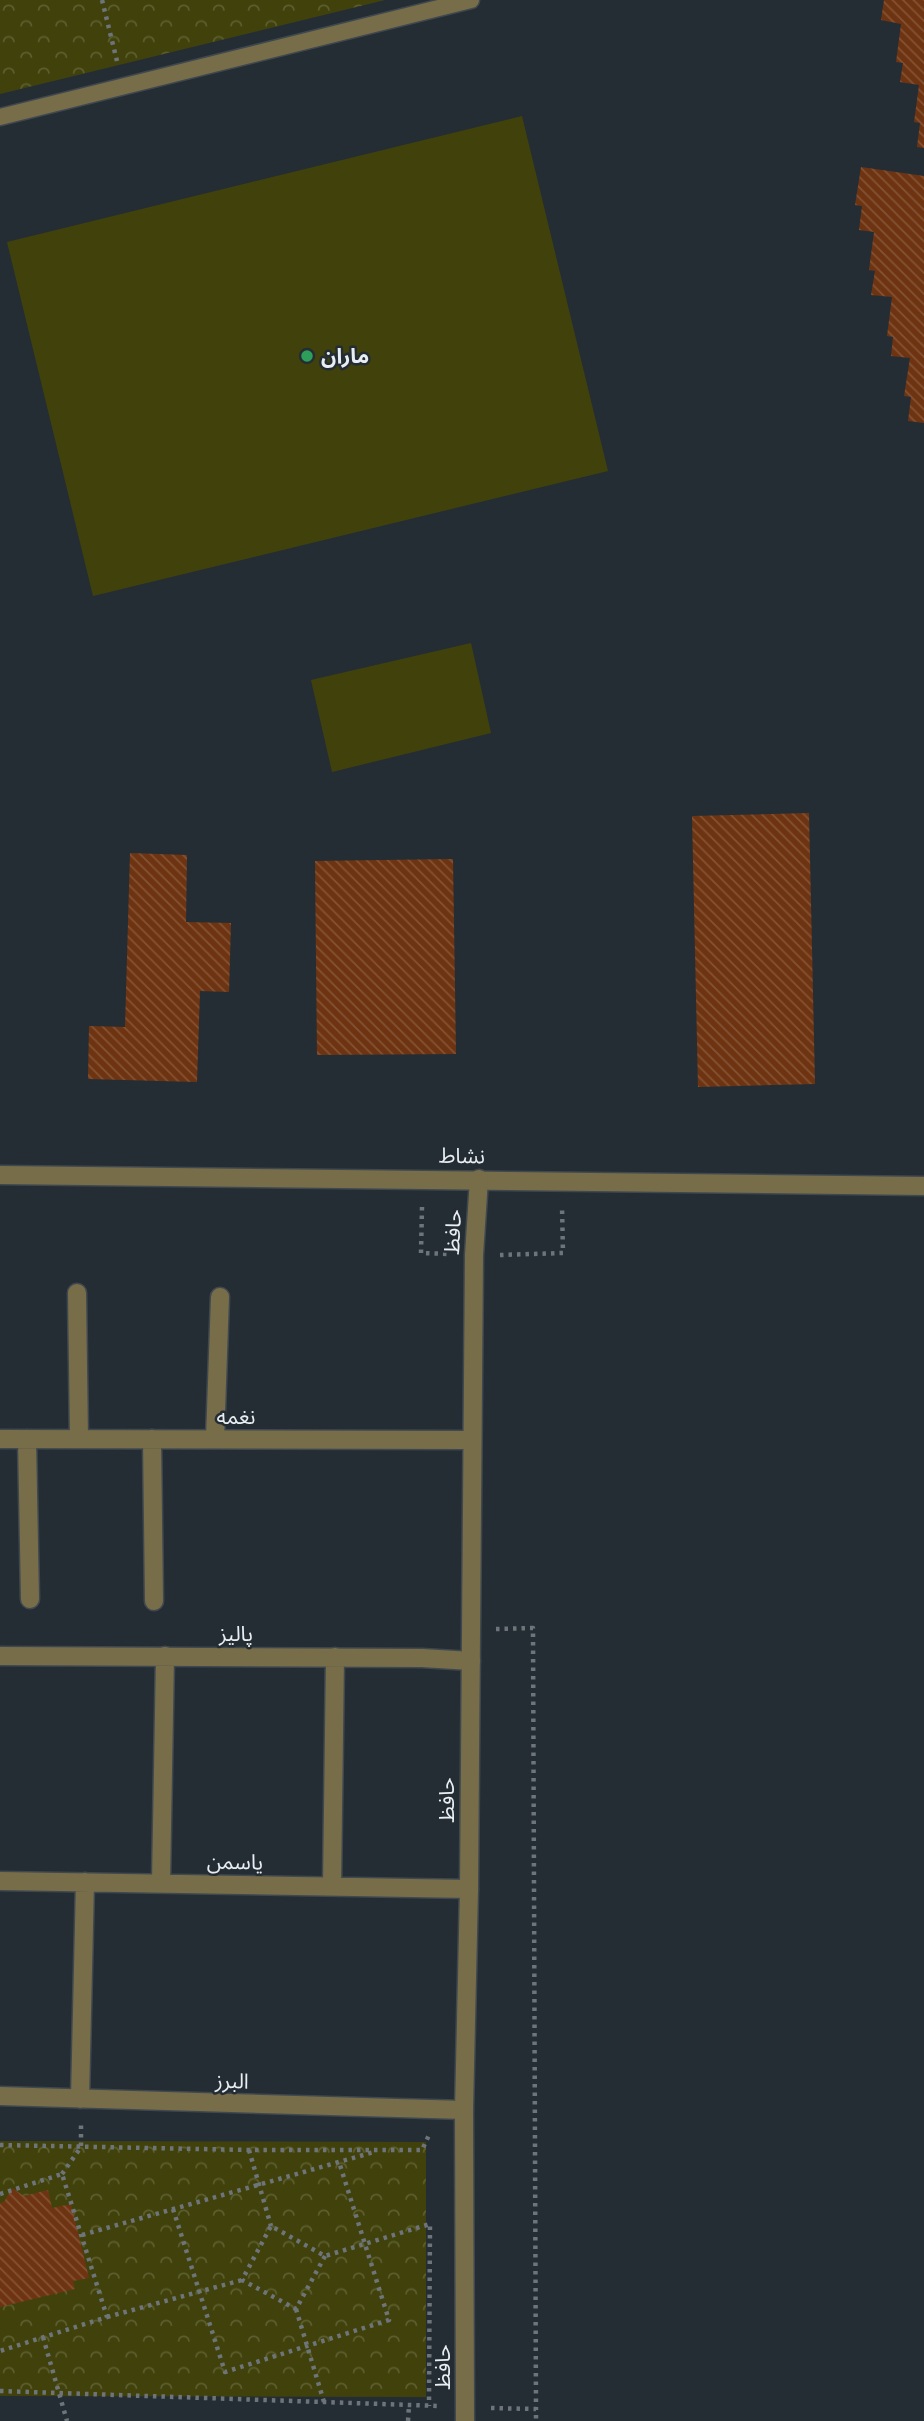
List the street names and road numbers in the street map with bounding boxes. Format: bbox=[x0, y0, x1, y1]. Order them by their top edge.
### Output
street label: نشاط bbox=[439, 1143, 485, 1168]
street label: حافظ bbox=[439, 1209, 466, 1255]
street label: نغمه bbox=[217, 1404, 255, 1429]
street label: پالیز bbox=[218, 1621, 253, 1647]
street label: حافظ bbox=[434, 1777, 459, 1823]
street label: یاسمن bbox=[207, 1849, 263, 1874]
street label: البرز bbox=[214, 2067, 249, 2094]
street label: حافظ bbox=[430, 2344, 455, 2390]

